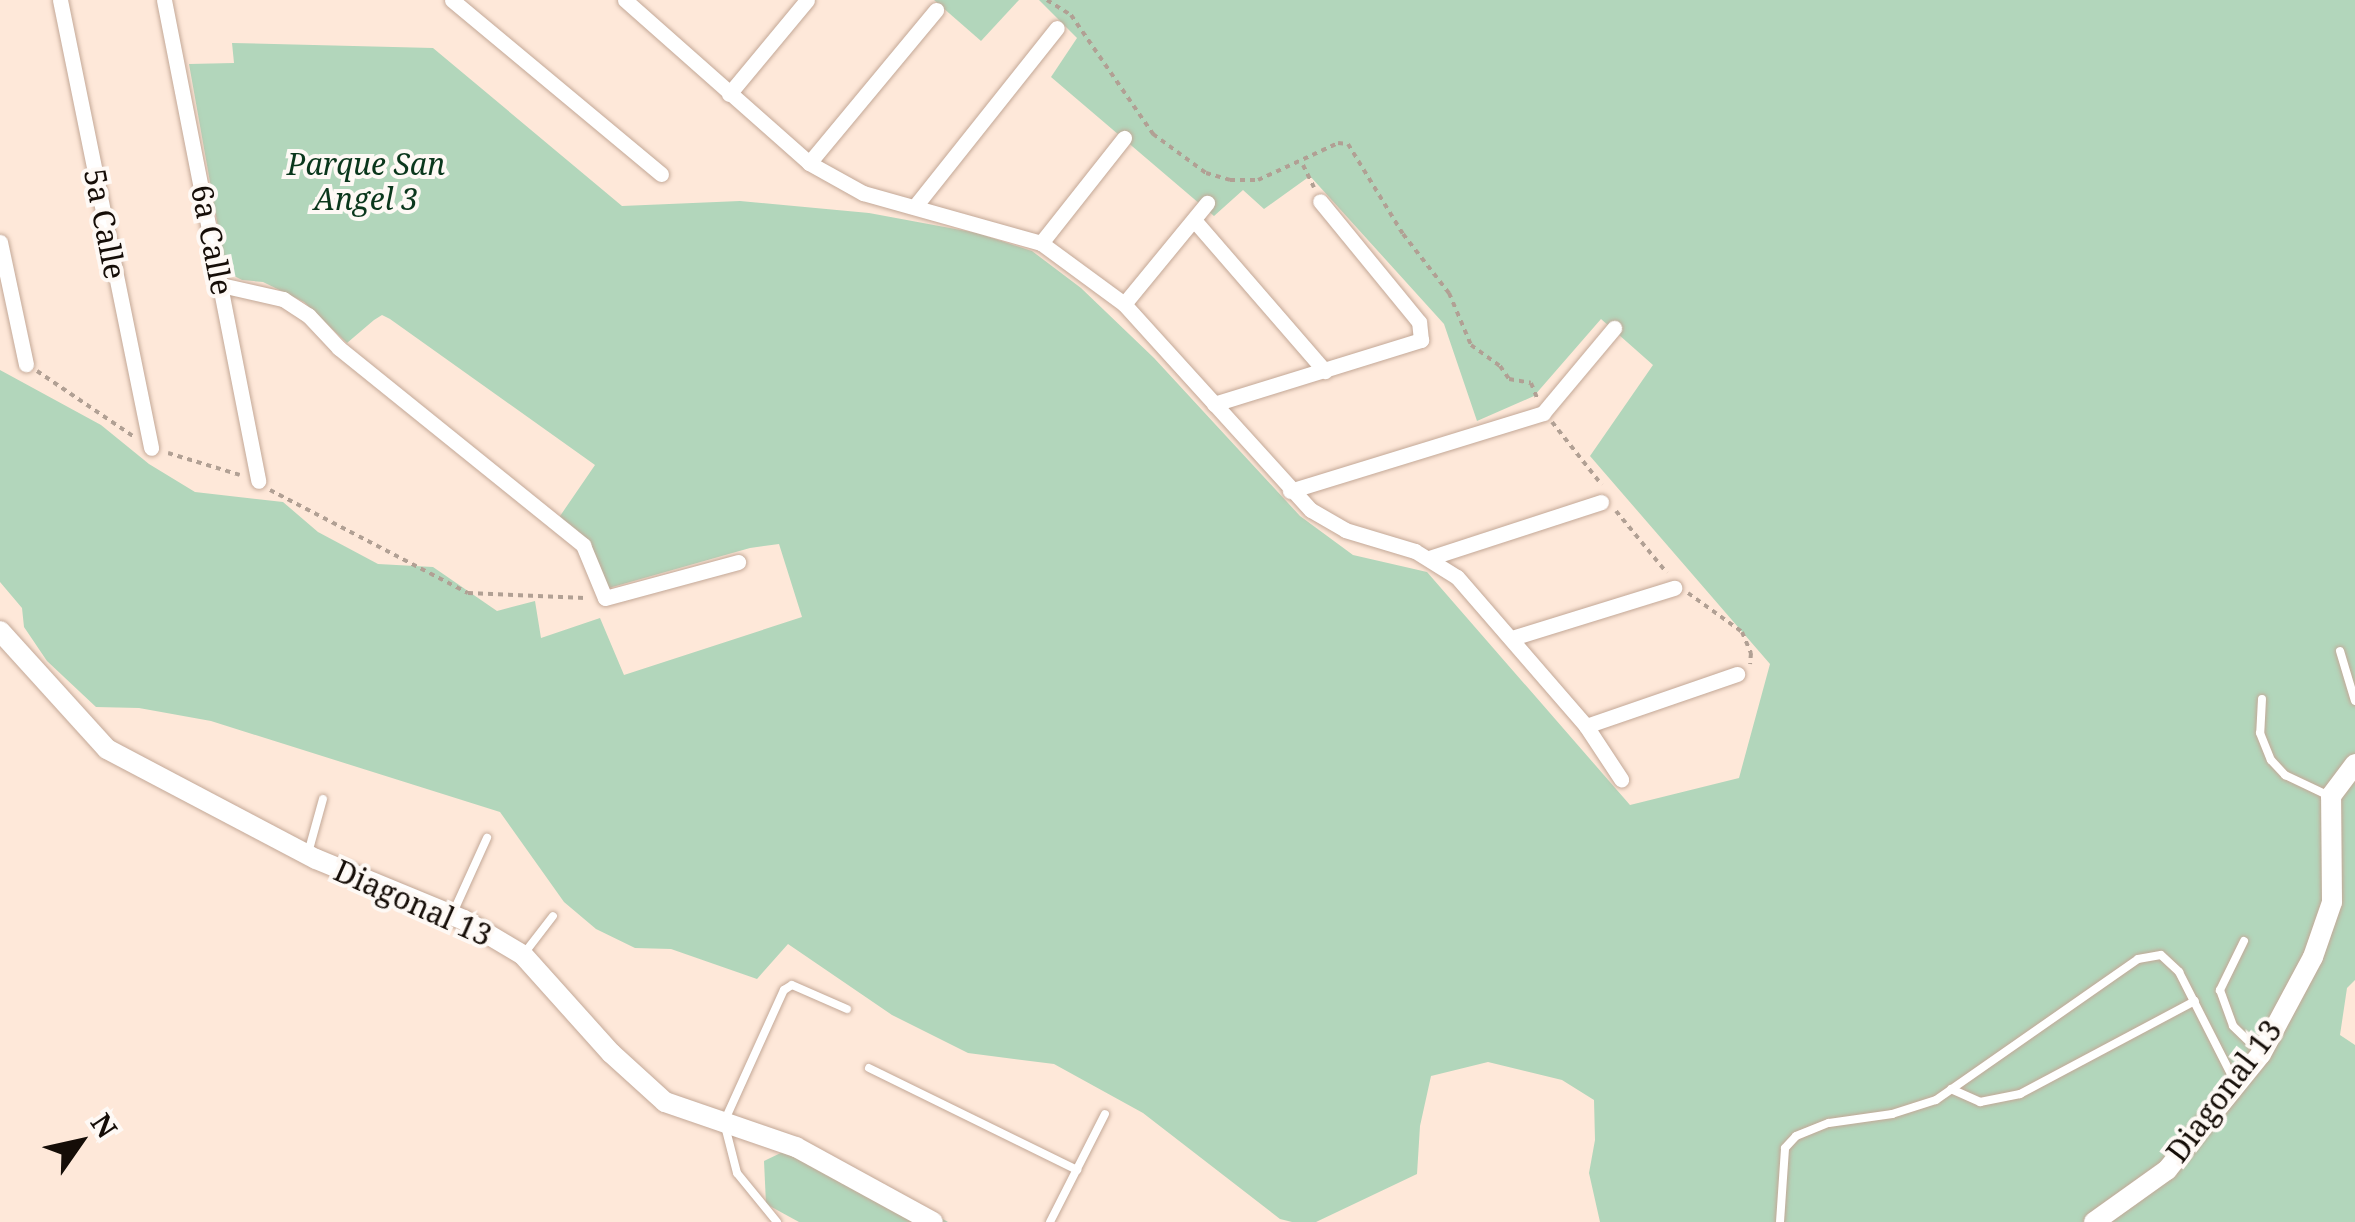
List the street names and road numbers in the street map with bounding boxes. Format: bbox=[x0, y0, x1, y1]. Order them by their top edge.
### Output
street label: 5a Calle bbox=[77, 166, 133, 282]
street label: 6a Calle bbox=[184, 182, 240, 298]
street label: Diagonal 13 bbox=[329, 852, 497, 954]
street label: Diagonal 13 bbox=[2159, 1013, 2289, 1169]

